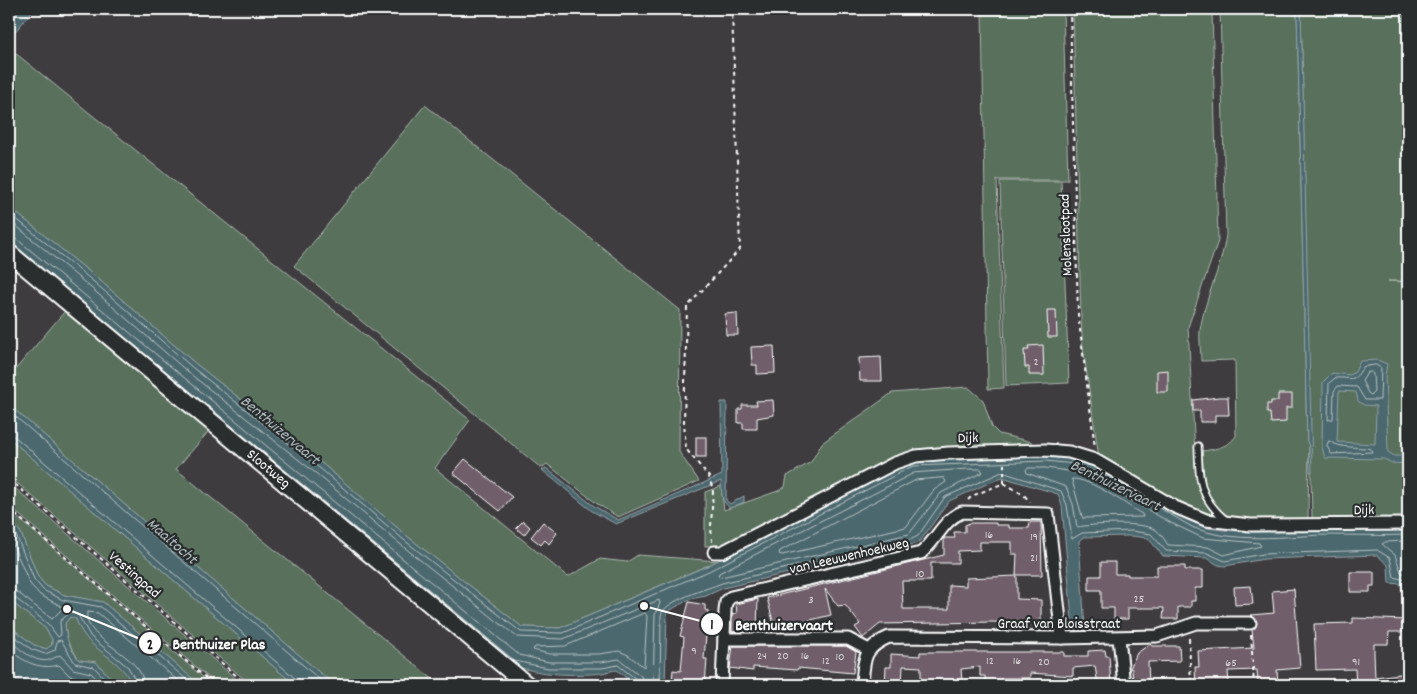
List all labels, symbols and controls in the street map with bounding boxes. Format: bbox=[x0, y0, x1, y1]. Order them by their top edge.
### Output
street label: Molenslootpad bbox=[1055, 193, 1079, 276]
house number: 2 bbox=[1033, 354, 1039, 371]
water label: Benthuizervaart bbox=[235, 391, 326, 472]
street label: Dijk bbox=[958, 428, 979, 450]
street label: Slootweg bbox=[241, 444, 295, 495]
water label: Benthuizervaart bbox=[1066, 455, 1166, 519]
street label: Dijk bbox=[1354, 500, 1375, 522]
water label: Maaltocht bbox=[141, 513, 203, 572]
house number: 16 bbox=[985, 527, 993, 544]
house number: 19 bbox=[1030, 529, 1038, 546]
street label: van Leeuwenhoekweg bbox=[788, 533, 911, 581]
street label: Vestingpad bbox=[103, 547, 165, 604]
house number: 21 bbox=[1030, 550, 1038, 567]
house number: 10 bbox=[915, 566, 925, 583]
house number: 25 bbox=[1134, 591, 1144, 608]
house number: 3 bbox=[808, 592, 814, 609]
callout: Benthuizervaart bbox=[700, 609, 843, 640]
street label: Graaf van Bloisstraat bbox=[997, 614, 1121, 636]
text: 1 bbox=[710, 615, 714, 637]
text: Benthuizervaart bbox=[735, 615, 833, 638]
callout: Benthuizer Plas bbox=[137, 628, 275, 659]
text: Benthuizer Plas bbox=[172, 634, 266, 657]
text: 2 bbox=[147, 635, 153, 657]
house number: 9 bbox=[691, 643, 697, 660]
house number: 24 bbox=[757, 648, 767, 665]
house number: 20 bbox=[777, 648, 789, 665]
house number: 16 bbox=[801, 648, 809, 665]
house number: 10 bbox=[835, 649, 845, 666]
house number: 12 bbox=[822, 653, 830, 670]
house number: 12 bbox=[986, 653, 994, 670]
house number: 16 bbox=[1013, 653, 1021, 670]
house number: 20 bbox=[1038, 654, 1050, 671]
house number: 91 bbox=[1352, 654, 1360, 671]
house number: 65 bbox=[1225, 655, 1237, 672]

